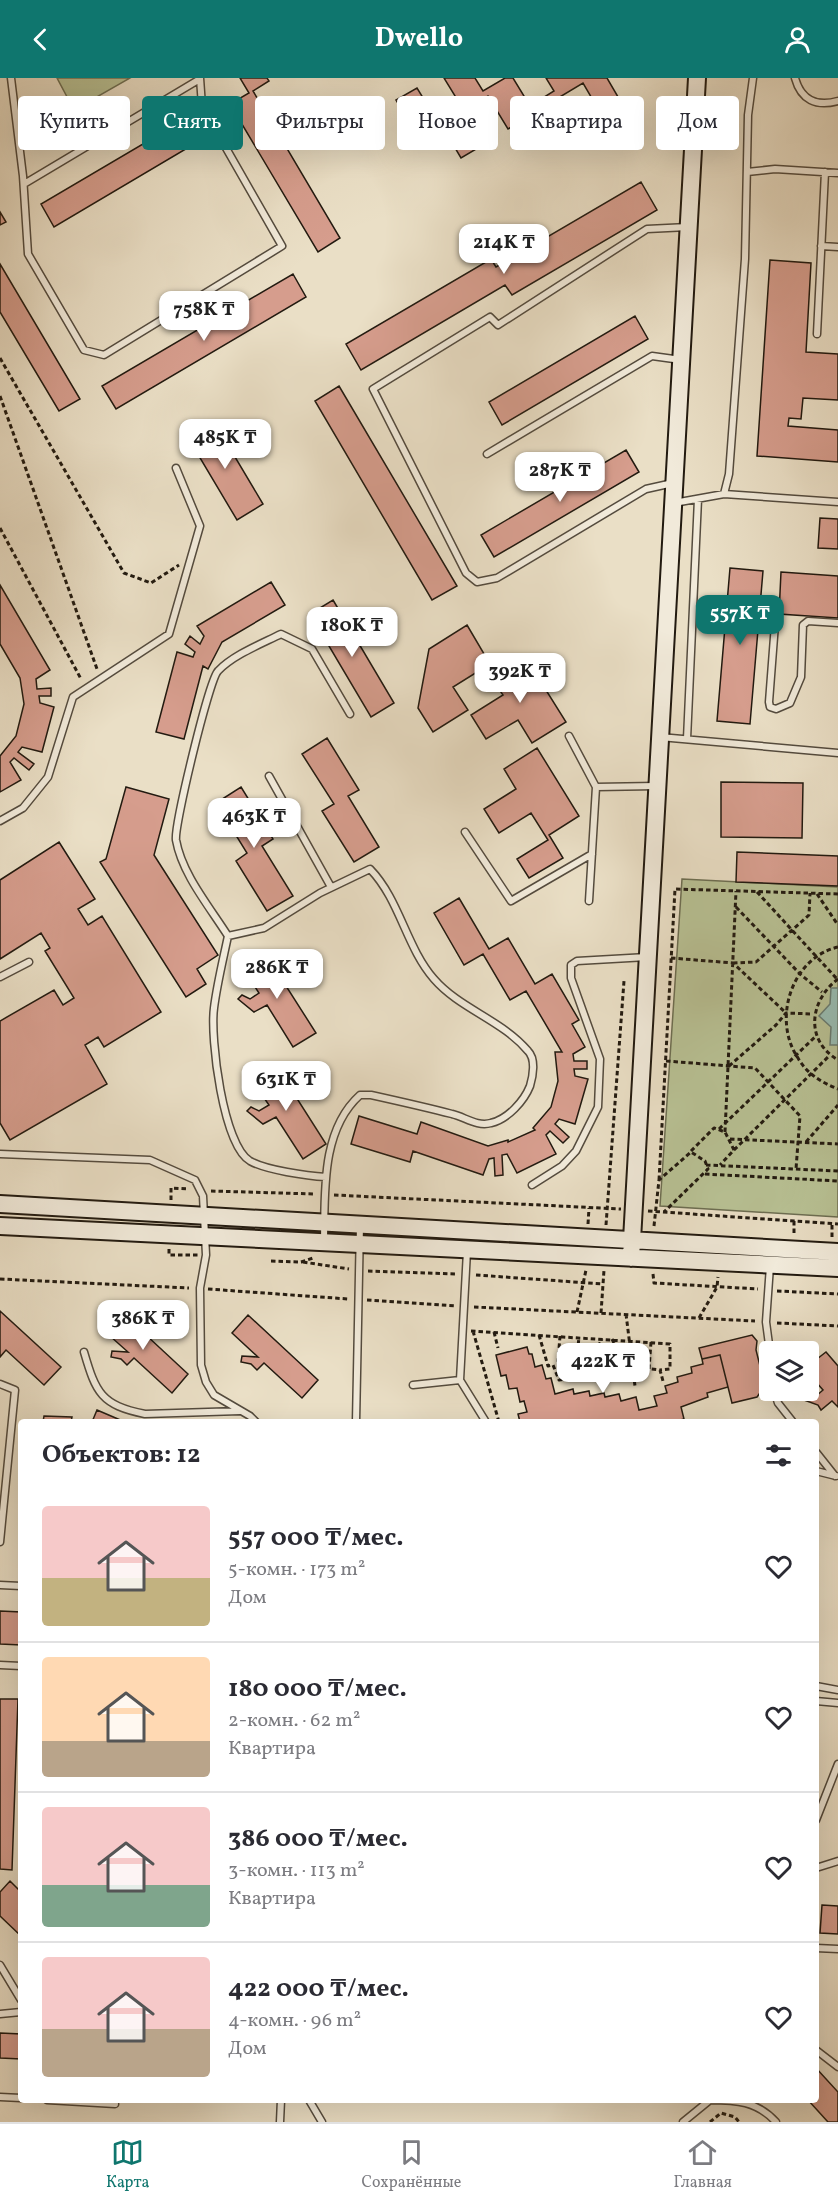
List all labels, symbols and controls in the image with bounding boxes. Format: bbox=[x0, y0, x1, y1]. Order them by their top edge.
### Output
text: Dwello bbox=[375, 20, 463, 58]
icon: back bbox=[24, 23, 57, 56]
icon: person bbox=[781, 23, 814, 56]
chip: Купить bbox=[18, 96, 130, 150]
chip: Снять bbox=[142, 96, 243, 150]
chip: Фильтры bbox=[255, 96, 385, 150]
chip: Новое bbox=[397, 96, 498, 150]
chip: Квартира bbox=[510, 96, 644, 150]
chip: Дом bbox=[656, 96, 739, 150]
pin: 214K ₸ bbox=[455, 224, 553, 275]
text: 214K ₸ bbox=[473, 229, 535, 257]
pin: 758K ₸ bbox=[155, 291, 253, 342]
text: 758K ₸ bbox=[173, 296, 235, 324]
pin: 485K ₸ bbox=[176, 419, 274, 470]
text: 485K ₸ bbox=[193, 424, 257, 452]
pin: 287K ₸ bbox=[511, 452, 609, 503]
text: 287K ₸ bbox=[529, 457, 591, 485]
pin: 557K ₸ bbox=[691, 595, 789, 646]
text: 557K ₸ bbox=[710, 600, 770, 628]
pin: 180K ₸ bbox=[303, 607, 401, 658]
text: 180K ₸ bbox=[321, 612, 383, 640]
pin: 392K ₸ bbox=[471, 653, 569, 704]
text: 392K ₸ bbox=[489, 658, 551, 686]
pin: 463K ₸ bbox=[205, 798, 303, 849]
text: 463K ₸ bbox=[222, 803, 286, 831]
pin: 286K ₸ bbox=[228, 949, 326, 1000]
text: 286K ₸ bbox=[245, 954, 309, 982]
pin: 631K ₸ bbox=[237, 1061, 335, 1112]
text: 631K ₸ bbox=[256, 1066, 316, 1094]
pin: 386K ₸ bbox=[94, 1300, 192, 1351]
text: 386K ₸ bbox=[111, 1305, 175, 1333]
map controls bbox=[759, 1341, 819, 1401]
button: layers bbox=[759, 1341, 819, 1401]
pin: 422K ₸ bbox=[554, 1343, 652, 1394]
text: 422K ₸ bbox=[571, 1348, 635, 1376]
text: Объектов: 12 bbox=[42, 1437, 200, 1473]
icon: filters bbox=[762, 1439, 795, 1472]
text: 557 000 ₸/мес. bbox=[228, 1520, 404, 1556]
icon: home bbox=[90, 1530, 162, 1602]
icon: heart bbox=[762, 1550, 795, 1583]
text: 5-комн. · 173 m² bbox=[228, 1556, 365, 1584]
text: Дом bbox=[228, 1584, 267, 1612]
text: 180 000 ₸/мес. bbox=[228, 1671, 407, 1707]
icon: home bbox=[90, 1681, 162, 1753]
icon: heart bbox=[762, 1701, 795, 1734]
text: 2-комн. · 62 m² bbox=[228, 1707, 360, 1735]
text: Квартира bbox=[228, 1735, 316, 1763]
text: 386 000 ₸/мес. bbox=[228, 1821, 408, 1857]
icon: home bbox=[90, 1831, 162, 1903]
icon: heart bbox=[762, 1851, 795, 1884]
text: 3-комн. · 113 m² bbox=[228, 1857, 365, 1885]
text: Квартира bbox=[228, 1885, 316, 1913]
text: 422 000 ₸/мес. bbox=[228, 1971, 409, 2007]
icon: home bbox=[90, 1981, 162, 2053]
icon: heart bbox=[762, 2001, 795, 2034]
text: 4-комн. · 96 m² bbox=[228, 2007, 361, 2035]
text: Дом bbox=[228, 2035, 267, 2063]
tab: Карта bbox=[106, 2136, 149, 2194]
tab: Сохранённые bbox=[362, 2136, 461, 2194]
tab: Главная bbox=[673, 2136, 732, 2194]

